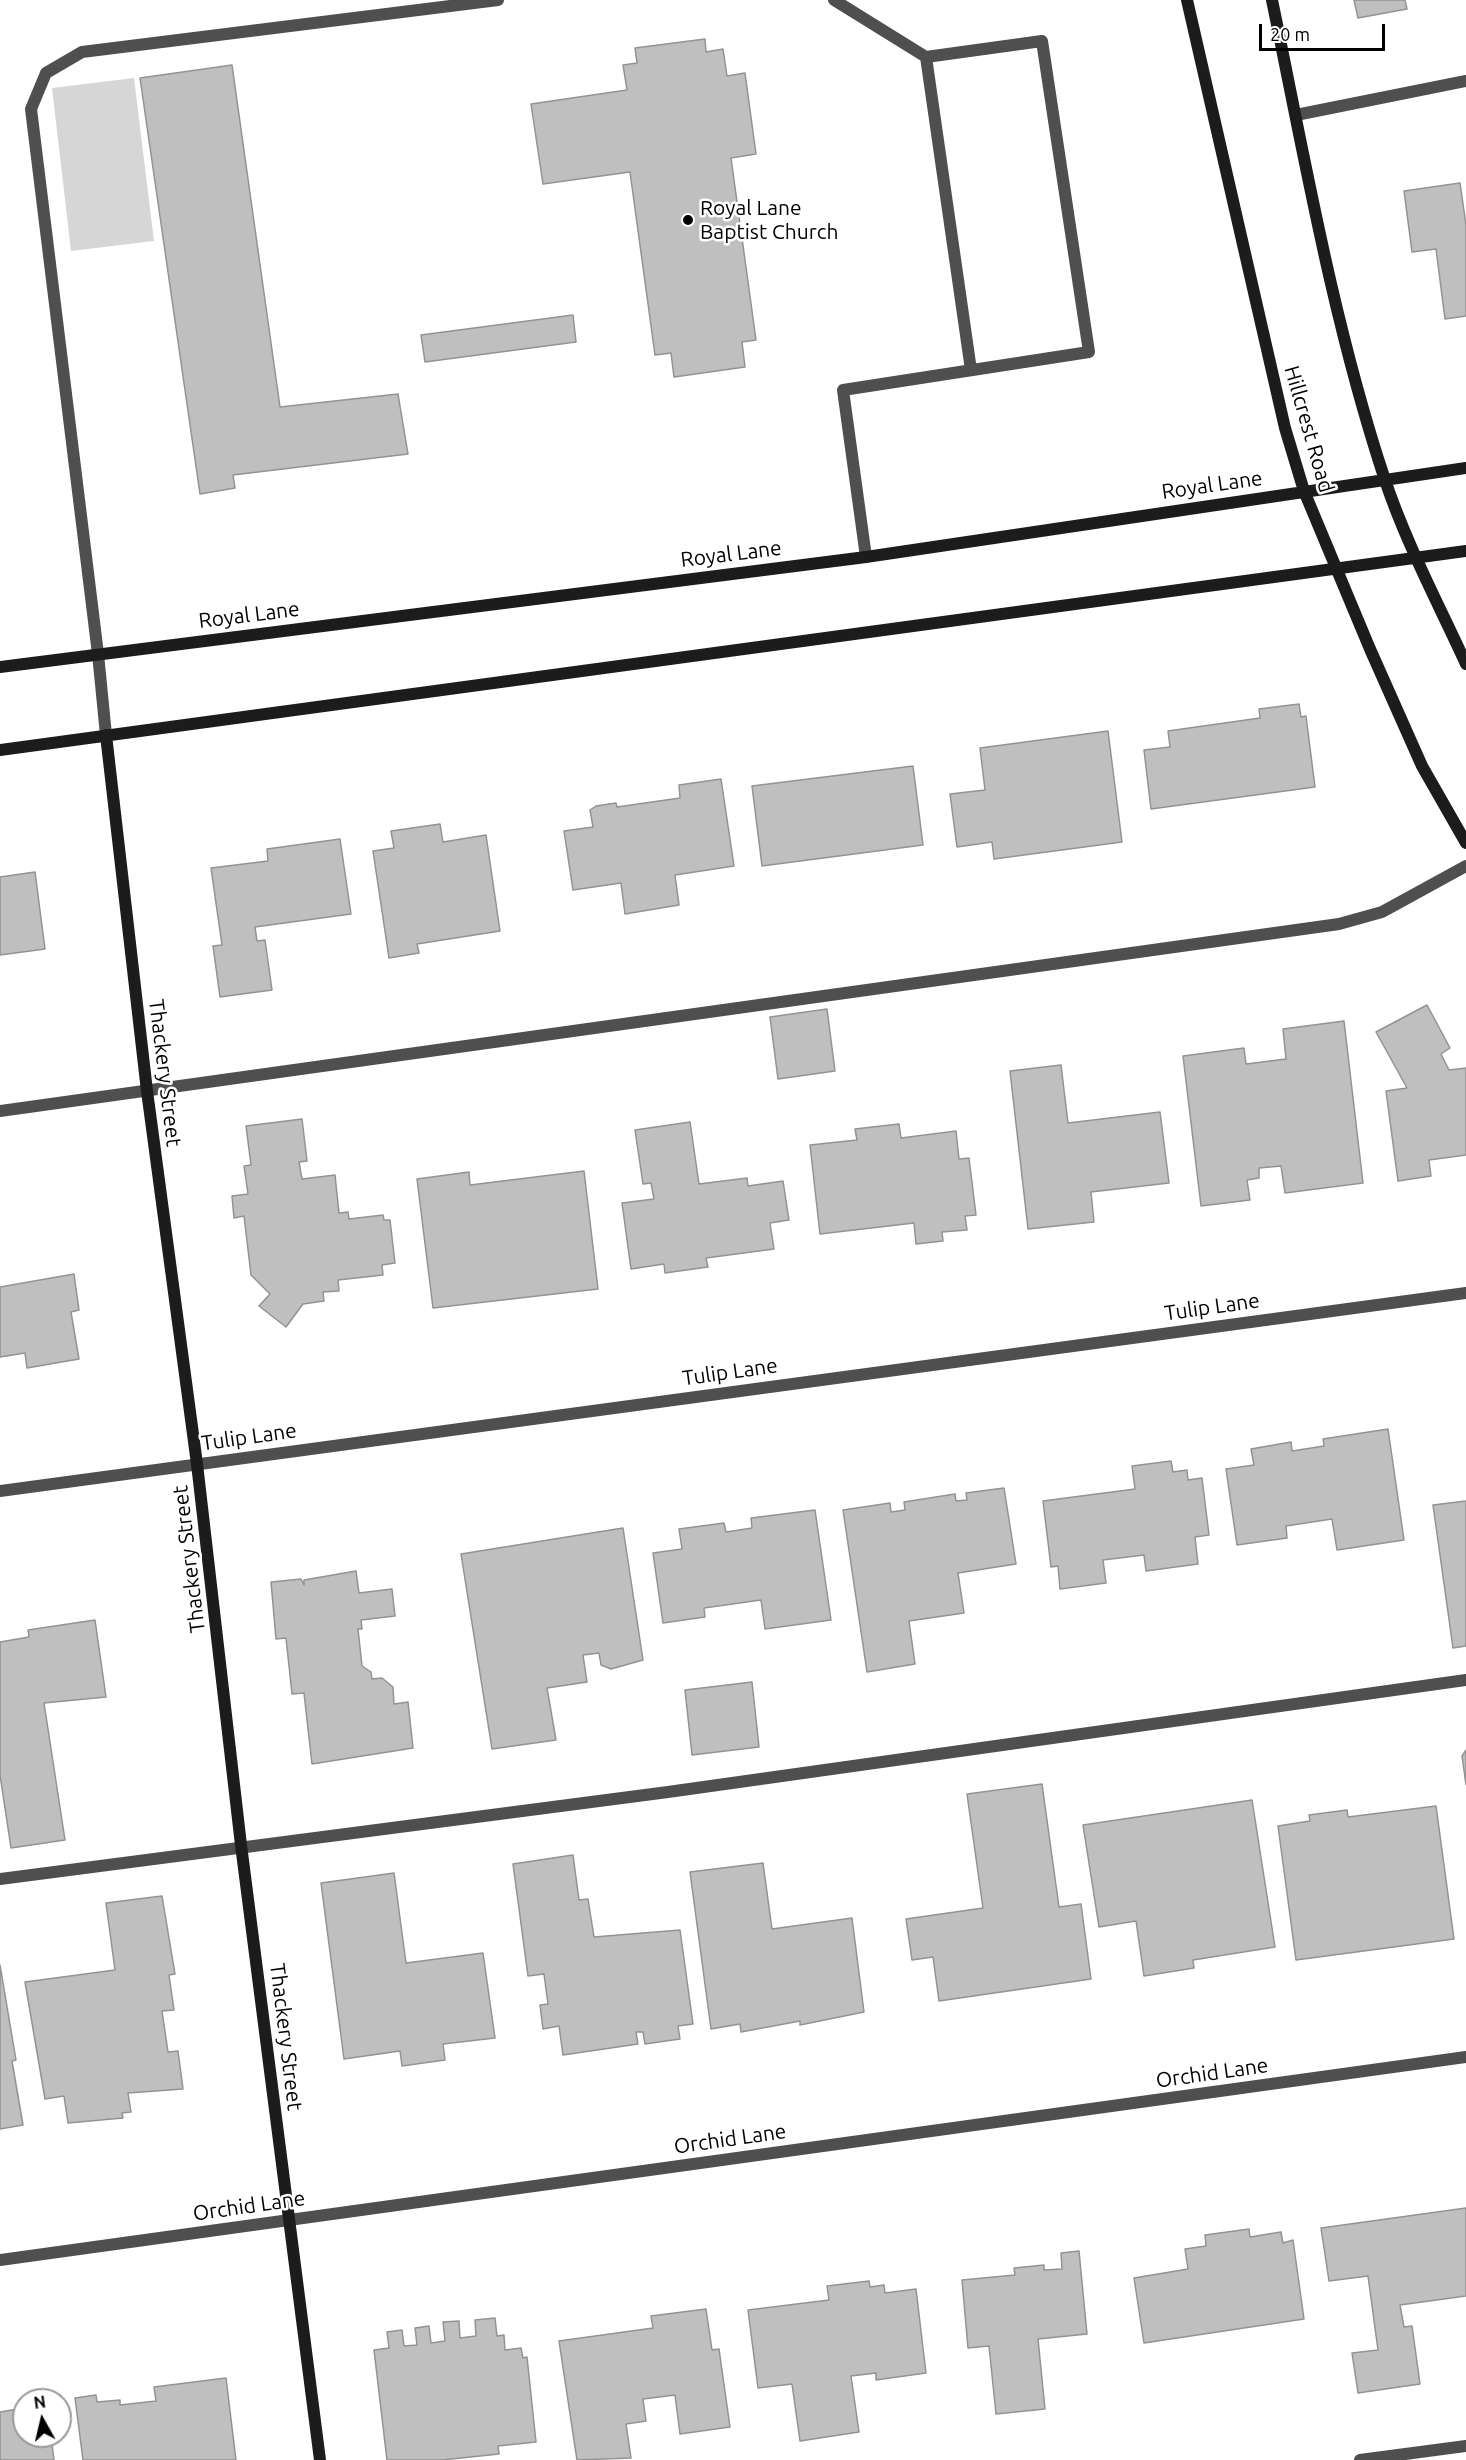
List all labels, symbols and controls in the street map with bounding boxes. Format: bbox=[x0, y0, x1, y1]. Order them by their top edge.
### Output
scale bar bbox=[1262, 12, 1388, 50]
text: 20 m bbox=[1270, 24, 1310, 44]
place label: Royal Lane Baptist Church bbox=[700, 195, 838, 245]
marker: Royal Lane Baptist Church bbox=[681, 213, 695, 227]
street label: Hillcrest Road bbox=[1279, 363, 1339, 495]
street label: Royal Lane bbox=[1160, 465, 1264, 505]
street label: Royal Lane bbox=[679, 535, 783, 573]
street label: Royal Lane bbox=[197, 596, 301, 634]
street label: Thackery Street bbox=[143, 998, 187, 1148]
street label: Tulip Lane bbox=[1163, 1288, 1261, 1326]
street label: Tulip Lane bbox=[681, 1353, 779, 1391]
street label: Tulip Lane bbox=[200, 1418, 298, 1456]
street label: Thackery Street bbox=[167, 1484, 211, 1634]
street label: Thackery Street bbox=[264, 1962, 308, 2112]
street label: Orchid Lane bbox=[1154, 2053, 1270, 2093]
street label: Orchid Lane bbox=[672, 2119, 788, 2159]
street label: Orchid Lane bbox=[191, 2186, 307, 2226]
north arrow bbox=[12, 2388, 72, 2448]
text: N bbox=[33, 2392, 47, 2412]

